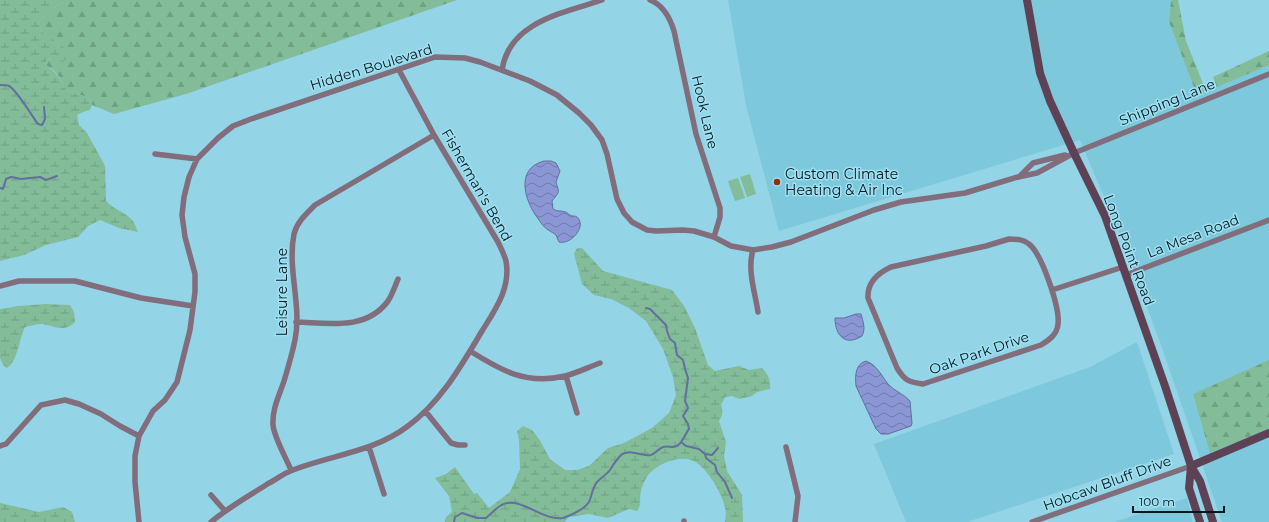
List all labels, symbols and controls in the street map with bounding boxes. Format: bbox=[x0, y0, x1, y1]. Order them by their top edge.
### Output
street label: Hidden Boulevard bbox=[308, 40, 434, 94]
street label: Hook Lane bbox=[688, 73, 722, 151]
street label: Shipping Lane bbox=[1116, 75, 1218, 129]
street label: Fisherman's Bend bbox=[438, 126, 516, 244]
place label: Custom Climate Heating & Air Inc bbox=[785, 165, 903, 199]
marker: Custom Climate Heating & Air Inc bbox=[772, 177, 782, 187]
street label: Long Point Road bbox=[1100, 192, 1158, 308]
street label: La Mesa Road bbox=[1144, 210, 1242, 262]
street label: Leisure Lane bbox=[273, 248, 291, 336]
street label: Oak Park Drive bbox=[927, 327, 1031, 379]
street label: Hobcaw Bluff Drive bbox=[1040, 451, 1174, 515]
scale bar bbox=[1133, 488, 1224, 514]
text: 100 m bbox=[1139, 494, 1175, 509]

